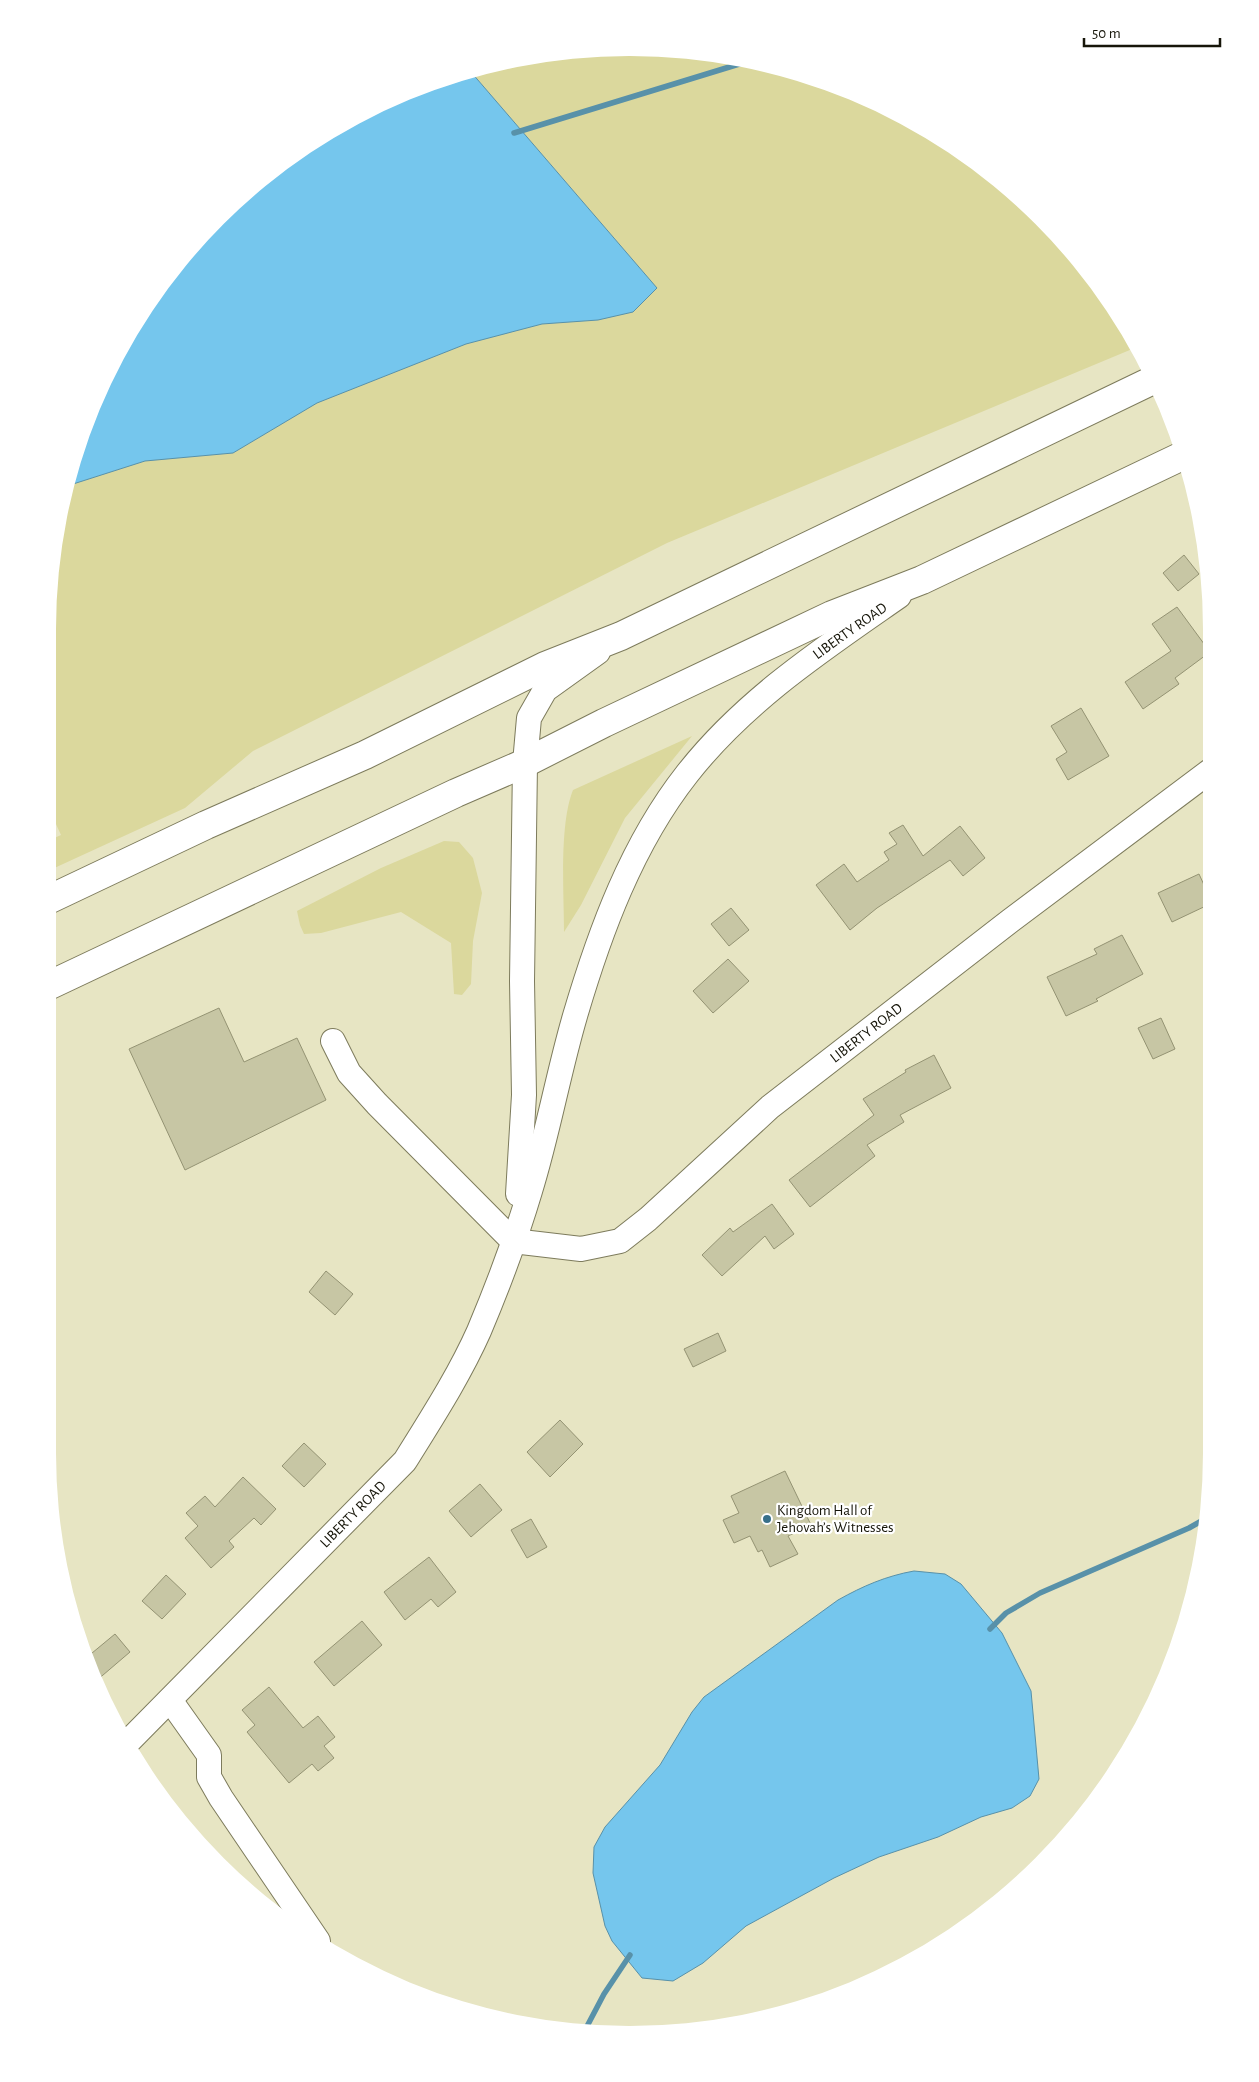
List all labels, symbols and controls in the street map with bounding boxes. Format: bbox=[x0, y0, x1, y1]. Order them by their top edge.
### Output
scale bar bbox=[1084, 15, 1220, 47]
text: 50 m bbox=[1092, 26, 1121, 41]
street label: LIBERTY ROAD bbox=[810, 599, 890, 662]
street label: LIBERTY ROAD bbox=[827, 1000, 905, 1065]
street label: LIBERTY ROAD bbox=[317, 1478, 389, 1550]
place label: Kingdom Hall of Jehovah’s Witnesses bbox=[777, 1503, 894, 1535]
marker: Kingdom Hall of Jehovah’s Witnesses bbox=[761, 1513, 773, 1525]

